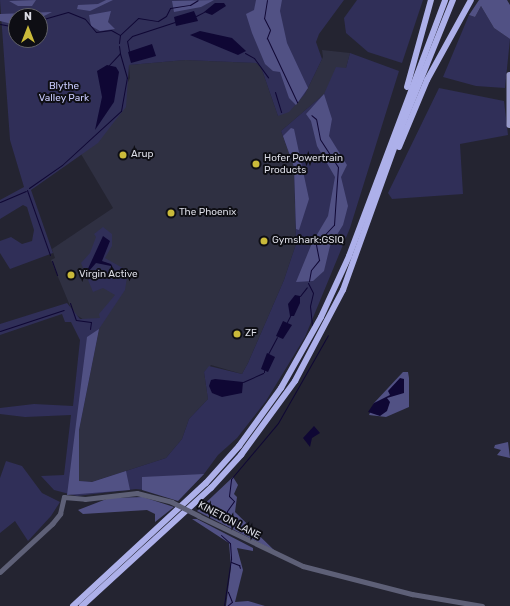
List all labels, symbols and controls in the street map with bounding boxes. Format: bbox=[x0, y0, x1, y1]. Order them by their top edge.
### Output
north arrow bbox=[8, 8, 48, 48]
text: N bbox=[24, 10, 32, 23]
park label: Blythe Valley Park bbox=[39, 80, 89, 104]
place label: Arup bbox=[131, 149, 153, 161]
marker: Arup bbox=[118, 150, 128, 160]
place label: Hofer Powertrain Products bbox=[264, 152, 343, 176]
marker: Hofer Powertrain Products bbox=[251, 159, 261, 169]
place label: The Phoenix bbox=[179, 207, 236, 219]
marker: The Phoenix bbox=[166, 208, 176, 218]
place label: Gymshark:GSIQ bbox=[272, 235, 344, 247]
marker: Gymshark:GSIQ bbox=[259, 236, 269, 246]
place label: Virgin Active bbox=[79, 269, 138, 281]
marker: Virgin Active bbox=[66, 270, 76, 280]
place label: ZF bbox=[245, 328, 257, 340]
marker: ZF bbox=[232, 329, 242, 339]
street label: KINETON LANE bbox=[196, 500, 262, 542]

